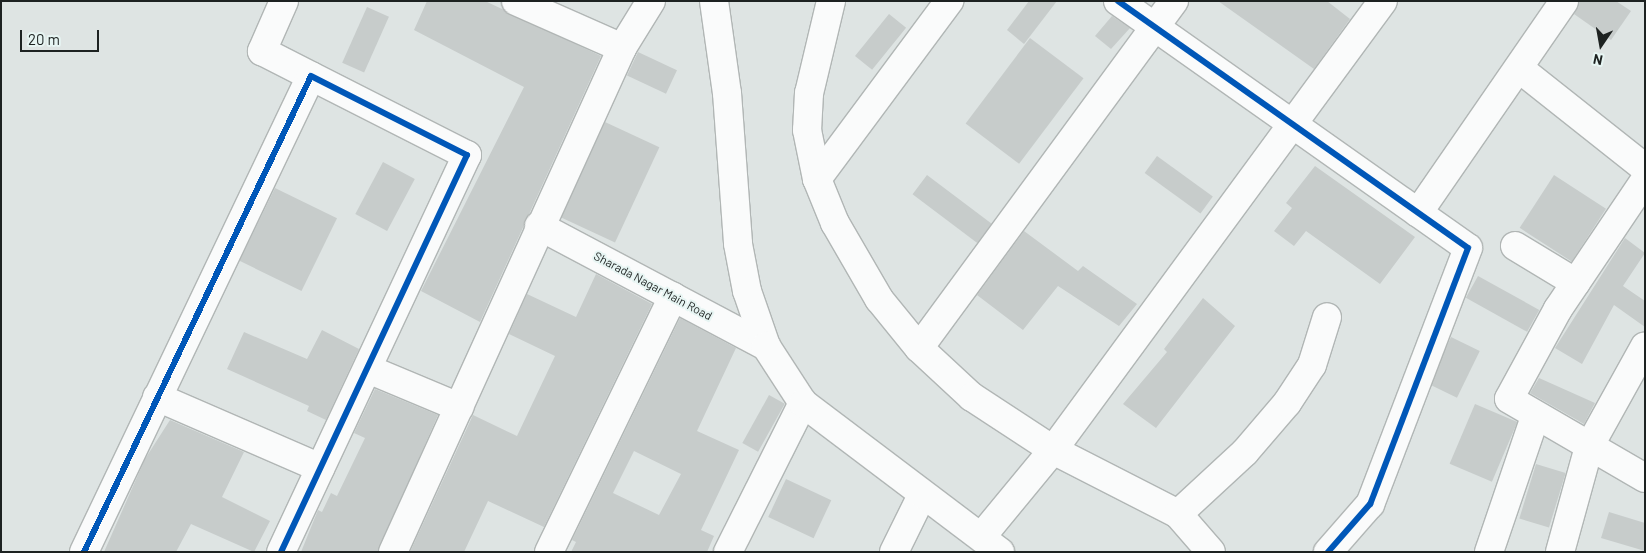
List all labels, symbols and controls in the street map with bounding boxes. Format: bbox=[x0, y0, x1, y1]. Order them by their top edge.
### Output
scale bar bbox=[22, 20, 101, 52]
north arrow bbox=[1576, 20, 1626, 70]
text: 20 m bbox=[28, 30, 60, 48]
text: N bbox=[1591, 51, 1604, 69]
street label: Sharada Nagar Main Road bbox=[591, 249, 715, 323]

